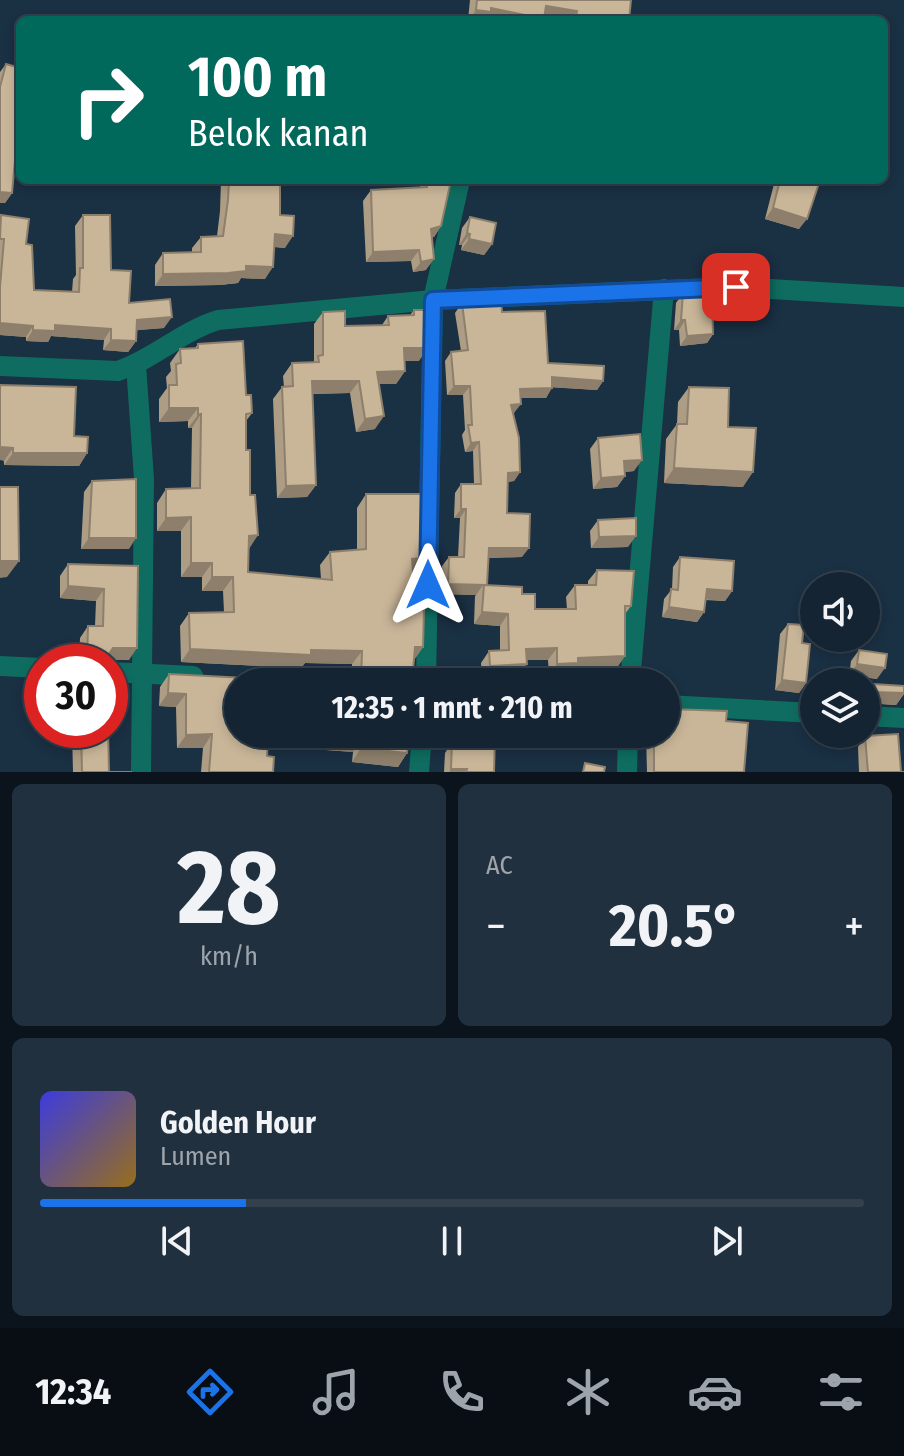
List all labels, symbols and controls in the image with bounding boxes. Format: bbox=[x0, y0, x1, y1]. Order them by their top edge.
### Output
text: 100 m bbox=[188, 44, 327, 111]
icon: right bbox=[56, 48, 160, 152]
text: Belok kanan bbox=[188, 112, 368, 156]
pin bbox=[702, 253, 770, 321]
icon: arrive bbox=[714, 265, 758, 309]
position arrow bbox=[386, 543, 470, 627]
map controls bbox=[800, 572, 880, 748]
button: sound bbox=[800, 572, 880, 652]
speed limit sign: 30 bbox=[24, 644, 128, 748]
button: layers bbox=[800, 668, 880, 748]
text: 12:35 · 1 mnt · 210 m bbox=[331, 690, 573, 726]
text: 28 bbox=[177, 826, 281, 951]
text: AC bbox=[486, 850, 513, 881]
text: 20.5° bbox=[609, 890, 741, 962]
text: − bbox=[486, 900, 506, 953]
text: + bbox=[844, 900, 864, 953]
text: km/h bbox=[200, 941, 258, 972]
text: Golden Hour bbox=[160, 1105, 316, 1141]
text: Lumen bbox=[160, 1141, 231, 1172]
icon: previous bbox=[155, 1219, 199, 1263]
icon: pause bbox=[430, 1219, 474, 1263]
icon: next bbox=[705, 1219, 749, 1263]
icon: directions bbox=[182, 1364, 238, 1420]
icon: music bbox=[308, 1364, 364, 1420]
icon: phone bbox=[434, 1364, 490, 1420]
icon: climate bbox=[560, 1364, 616, 1420]
icon: car bbox=[687, 1364, 743, 1420]
icon: filters bbox=[813, 1364, 869, 1420]
text: 12:34 bbox=[35, 1370, 111, 1414]

